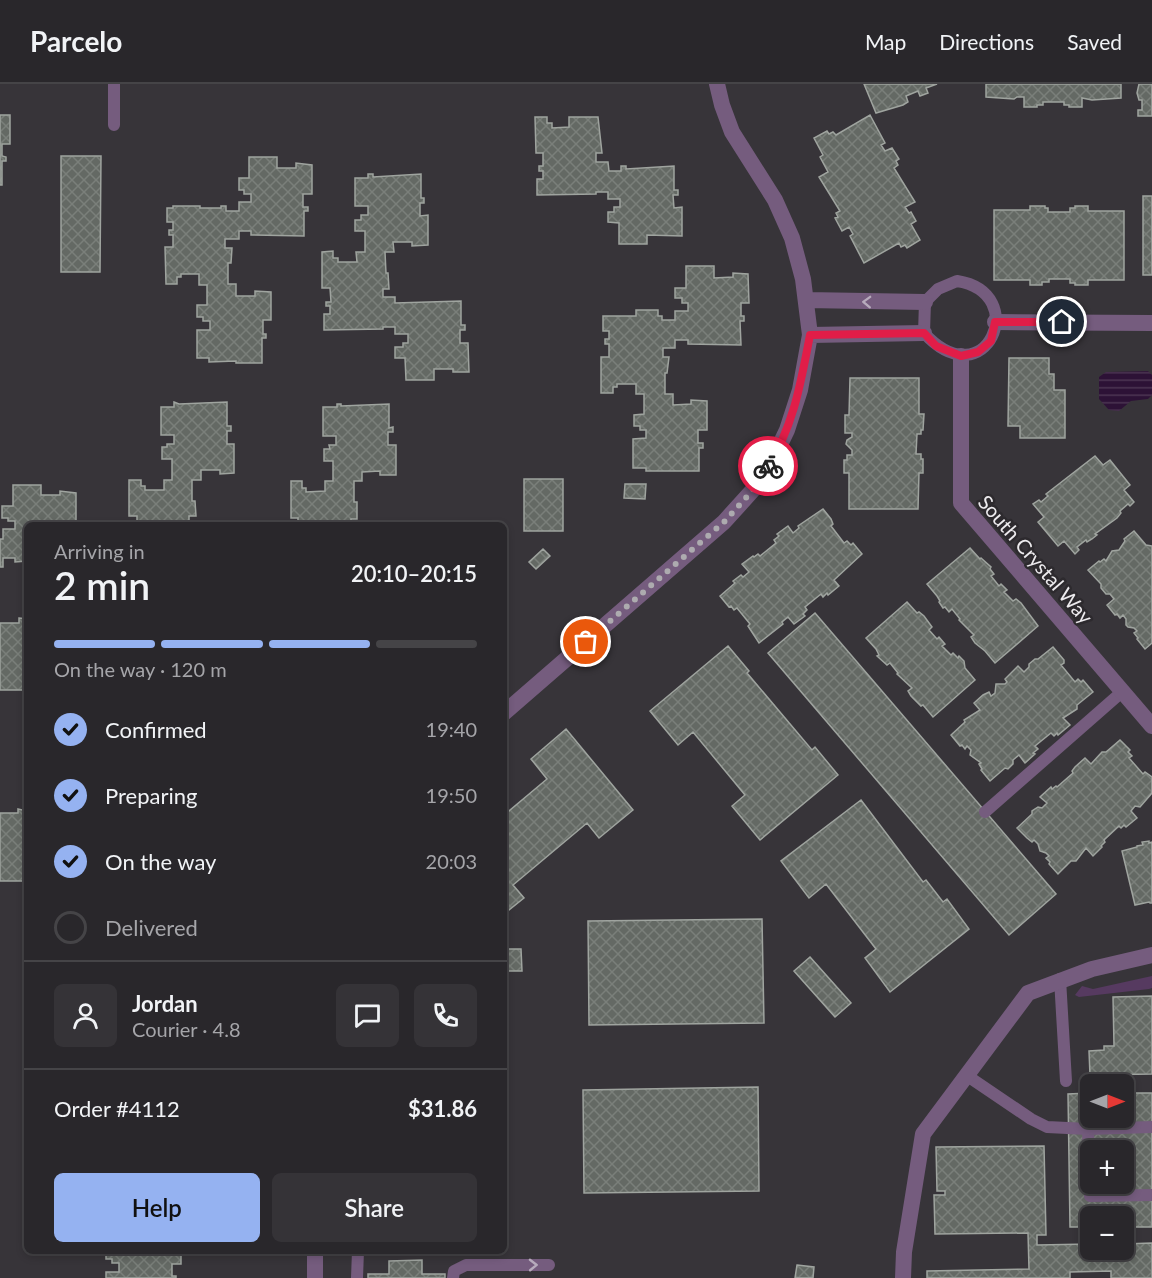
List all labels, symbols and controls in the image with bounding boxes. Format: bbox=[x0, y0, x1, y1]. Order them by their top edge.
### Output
text: Parcelo bbox=[30, 24, 122, 58]
text: Map bbox=[865, 29, 906, 54]
text: Directions bbox=[939, 29, 1034, 54]
text: Saved bbox=[1067, 29, 1122, 54]
one-way arrow bbox=[862, 295, 871, 308]
pin bbox=[1036, 296, 1087, 347]
icon: home bbox=[1045, 305, 1078, 338]
courier bbox=[738, 436, 798, 496]
icon: bike bbox=[752, 450, 785, 483]
street label: South Crystal Way bbox=[974, 490, 1099, 629]
text: Arriving in bbox=[54, 539, 145, 563]
text: 20:10–20:15 bbox=[351, 560, 477, 587]
text: 2 min bbox=[54, 562, 150, 608]
pin bbox=[560, 616, 611, 667]
icon: bag bbox=[569, 625, 602, 658]
text: On the way · 120 m bbox=[54, 657, 227, 681]
icon: check bbox=[54, 713, 87, 746]
text: Confirmed bbox=[105, 716, 207, 743]
text: 19:40 bbox=[426, 717, 477, 741]
icon: check bbox=[54, 779, 87, 812]
text: Preparing bbox=[105, 782, 197, 809]
text: 19:50 bbox=[426, 783, 477, 807]
icon: check bbox=[54, 845, 87, 878]
text: On the way bbox=[105, 848, 216, 875]
text: 20:03 bbox=[426, 849, 477, 873]
text: Delivered bbox=[105, 914, 198, 941]
button: person bbox=[54, 984, 117, 1047]
button: chat bbox=[336, 984, 399, 1047]
button: phone bbox=[414, 984, 477, 1047]
text: Jordan bbox=[132, 990, 198, 1017]
text: Courier · 4.8 bbox=[132, 1017, 241, 1041]
north arrow bbox=[1080, 1074, 1134, 1128]
map controls bbox=[1080, 1074, 1134, 1260]
text: Order #4112 bbox=[54, 1095, 180, 1122]
text: $31.86 bbox=[408, 1095, 477, 1122]
button: + bbox=[1080, 1140, 1134, 1194]
button: Help bbox=[54, 1173, 260, 1242]
button: Share bbox=[272, 1173, 477, 1242]
button: − bbox=[1080, 1206, 1134, 1260]
one-way arrow bbox=[528, 1259, 537, 1271]

